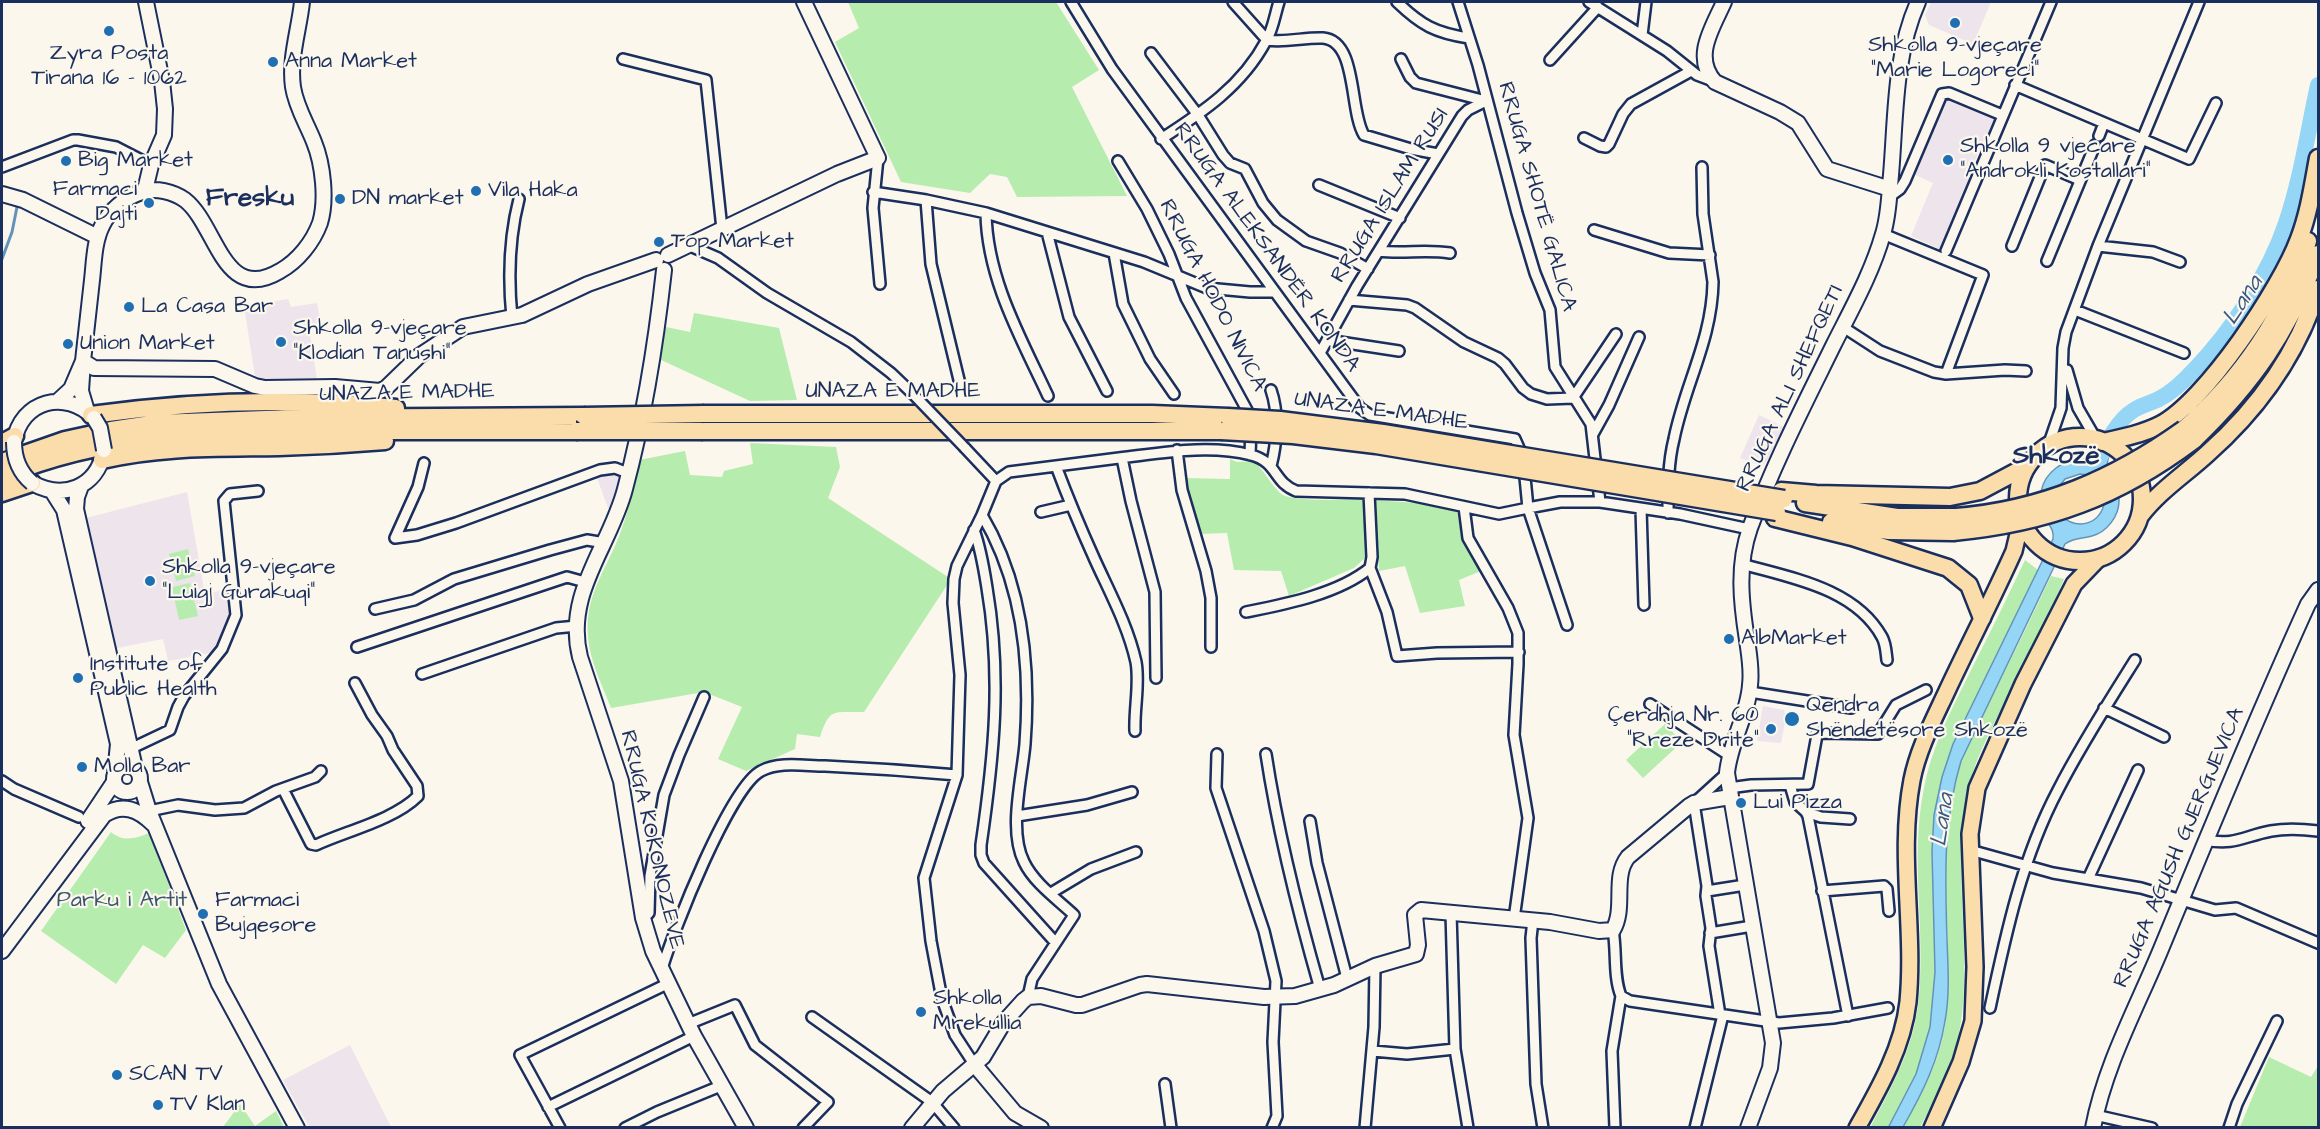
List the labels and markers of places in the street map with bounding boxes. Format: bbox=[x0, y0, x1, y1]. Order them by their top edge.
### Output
marker: Shkolla 9-vjeçare "Marie Logoreci" bbox=[1948, 16, 1962, 30]
marker: Zyra Posta Tirana 16 - 1062 bbox=[102, 24, 116, 38]
place label: Shkolla 9-vjeçare "Marie Logoreci" bbox=[1868, 33, 2042, 84]
place label: Zyra Posta Tirana 16 - 1062 bbox=[31, 41, 187, 92]
place label: Anna Market bbox=[285, 49, 417, 75]
marker: Anna Market bbox=[266, 55, 280, 69]
place label: Shkolla 9 vjecare "Androkli Kostallari" bbox=[1960, 134, 2151, 186]
place label: Big Market bbox=[78, 148, 193, 174]
marker: Shkolla 9 vjecare "Androkli Kostallari" bbox=[1941, 153, 1955, 167]
marker: Big Market bbox=[59, 154, 73, 168]
place label: Farmaci Dajti bbox=[53, 177, 137, 228]
place label: Vila Haka bbox=[488, 178, 578, 204]
marker: Vila Haka bbox=[469, 184, 483, 198]
place label: DN market bbox=[352, 186, 464, 212]
marker: DN market bbox=[333, 192, 347, 206]
marker: Farmaci Dajti bbox=[142, 196, 156, 210]
place label: Top Market bbox=[671, 229, 794, 255]
marker: Top Market bbox=[652, 235, 666, 249]
place label: La Casa Bar bbox=[141, 294, 273, 320]
marker: La Casa Bar bbox=[122, 300, 136, 314]
place label: Shkolla 9-vjeçare "Klodian Tanushi" bbox=[293, 316, 467, 368]
place label: Union Market bbox=[80, 331, 215, 357]
marker: Shkolla 9-vjeçare "Klodian Tanushi" bbox=[274, 335, 288, 349]
marker: Union Market bbox=[61, 337, 75, 351]
place label: Shkolla 9-vjeçare "Luigj Gurakuqi" bbox=[162, 555, 336, 606]
marker: Shkolla 9-vjeçare "Luigj Gurakuqi" bbox=[143, 574, 157, 588]
place label: AlbMarket bbox=[1741, 626, 1847, 652]
marker: AlbMarket bbox=[1722, 632, 1736, 646]
place label: Institute of Public Health bbox=[90, 652, 217, 704]
marker: Institute of Public Health bbox=[71, 671, 85, 685]
place label: Qendra Shëndetësore Shkozë bbox=[1806, 693, 2028, 744]
place label: Çerdhja Nr. 60 “Rreze Drite” bbox=[1608, 703, 1759, 754]
marker: Qendra Shëndetësore Shkozë bbox=[1783, 710, 1801, 728]
marker: Çerdhja Nr. 60 “Rreze Drite” bbox=[1764, 722, 1778, 736]
place label: Molla Bar bbox=[94, 754, 190, 780]
marker: Molla Bar bbox=[75, 760, 89, 774]
place label: Lui Pizza bbox=[1753, 790, 1842, 816]
marker: Lui Pizza bbox=[1734, 796, 1748, 810]
place label: Farmaci Bujqesore bbox=[215, 888, 316, 939]
marker: Farmaci Bujqesore bbox=[196, 907, 210, 921]
place label: Shkolla Mrekullia bbox=[933, 986, 1021, 1038]
marker: Shkolla Mrekullia bbox=[914, 1005, 928, 1019]
place label: SCAN TV bbox=[129, 1062, 223, 1088]
marker: SCAN TV bbox=[110, 1068, 124, 1082]
place label: TV Klan bbox=[170, 1092, 245, 1118]
marker: TV Klan bbox=[151, 1098, 165, 1112]

